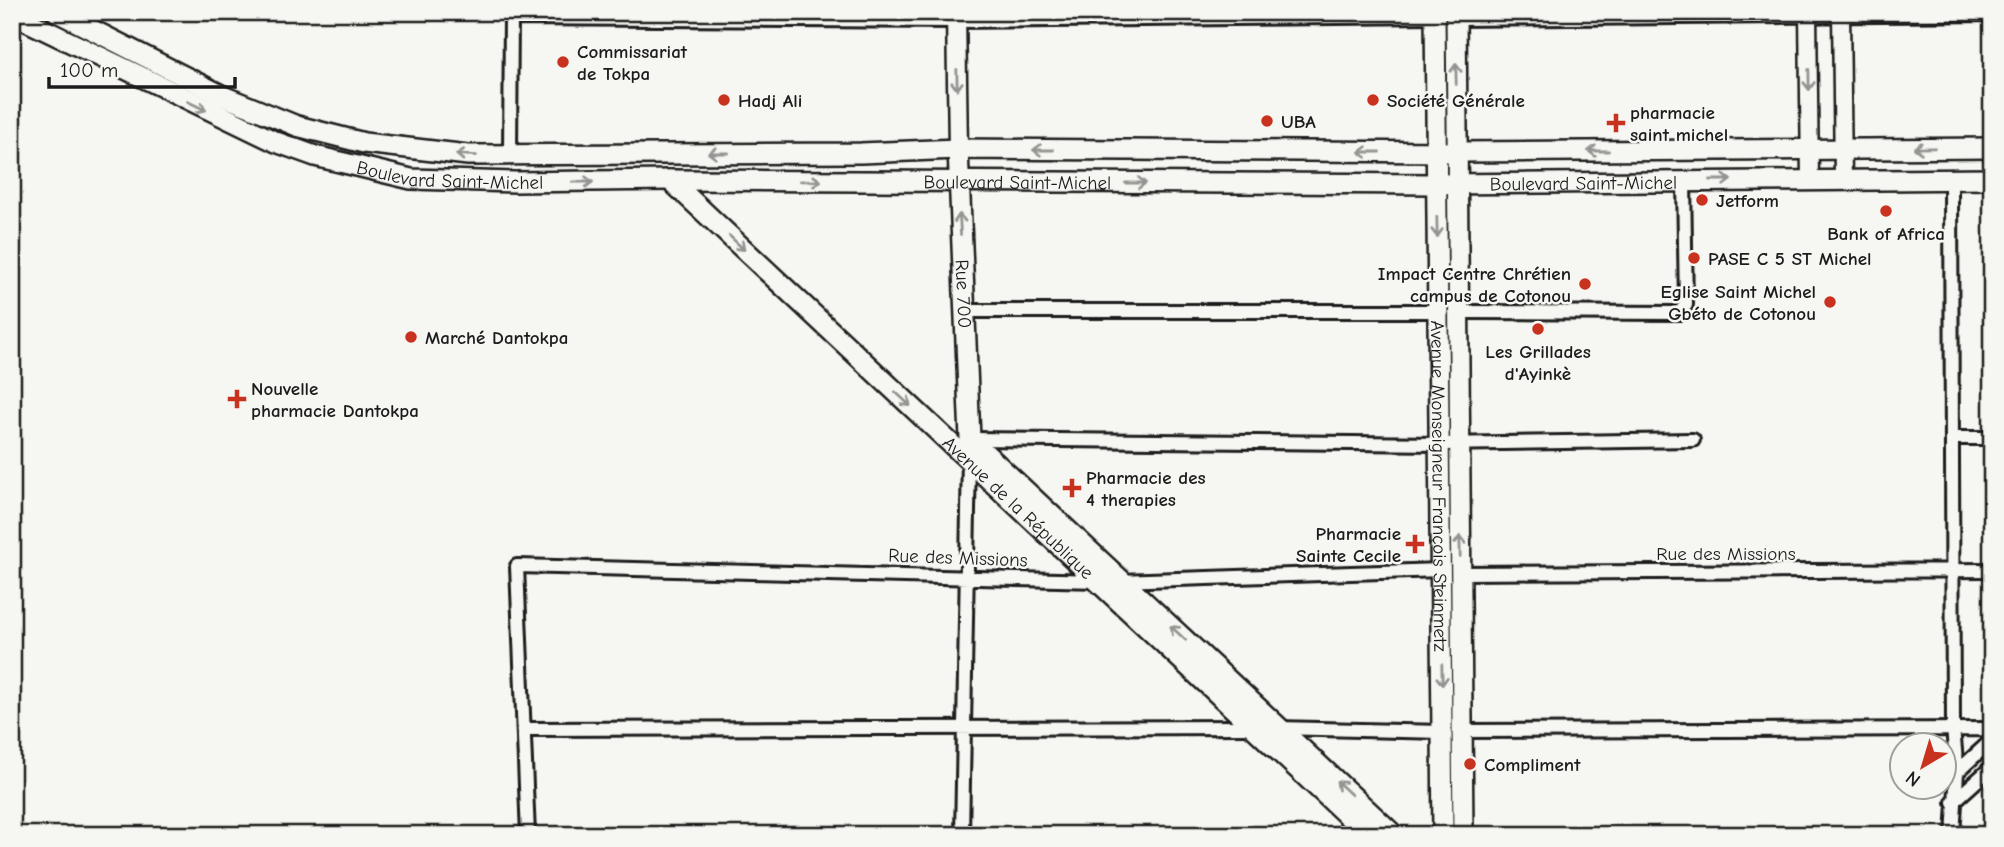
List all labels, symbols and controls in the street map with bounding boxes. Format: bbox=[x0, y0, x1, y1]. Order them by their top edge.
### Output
place label: Commissariat de Tokpa bbox=[577, 41, 688, 85]
scale bar bbox=[49, 46, 234, 90]
marker: Commissariat de Tokpa bbox=[555, 54, 571, 70]
text: 100 m bbox=[60, 58, 118, 82]
one-way arrow bbox=[1449, 62, 1463, 85]
one-way arrow bbox=[950, 69, 964, 92]
one-way arrow bbox=[1802, 69, 1816, 92]
place label: Hadj Ali bbox=[738, 90, 802, 112]
place label: Société Générale bbox=[1387, 90, 1525, 112]
marker: Hadj Ali bbox=[716, 92, 732, 108]
marker: Société Générale bbox=[1365, 92, 1381, 108]
one-way arrow bbox=[186, 99, 207, 113]
place label: pharmacie saint michel bbox=[1630, 102, 1728, 146]
place label: UBA bbox=[1281, 111, 1316, 133]
marker: UBA bbox=[1259, 113, 1275, 129]
marker: pharmacie saint michel bbox=[1608, 115, 1624, 131]
one-way arrow bbox=[1912, 141, 1935, 155]
one-way arrow bbox=[1032, 143, 1055, 157]
one-way arrow bbox=[1587, 144, 1610, 158]
one-way arrow bbox=[1357, 145, 1380, 159]
one-way arrow bbox=[706, 146, 729, 160]
one-way arrow bbox=[454, 148, 477, 161]
street label: Boulevard Saint-Michel bbox=[354, 156, 543, 194]
street label: Boulevard Saint-Michel bbox=[924, 171, 1111, 194]
street label: Boulevard Saint-Michel bbox=[1489, 172, 1677, 196]
one-way arrow bbox=[799, 174, 822, 188]
one-way arrow bbox=[1710, 174, 1733, 187]
one-way arrow bbox=[571, 175, 594, 189]
one-way arrow bbox=[1124, 176, 1147, 190]
place label: Jetform bbox=[1716, 190, 1779, 212]
marker: Jetform bbox=[1694, 192, 1710, 208]
marker: Bank of Africa bbox=[1878, 203, 1894, 219]
one-way arrow bbox=[953, 213, 966, 235]
one-way arrow bbox=[1431, 216, 1444, 239]
place label: Bank of Africa bbox=[1827, 223, 1945, 245]
one-way arrow bbox=[728, 235, 746, 251]
place label: PASE C 5 ST Michel bbox=[1708, 248, 1871, 270]
marker: PASE C 5 ST Michel bbox=[1686, 250, 1702, 266]
street label: Rue 700 bbox=[951, 259, 975, 329]
place label: Impact Centre Chrétien campus de Cotonou bbox=[1378, 263, 1571, 307]
marker: Impact Centre Chrétien campus de Cotonou bbox=[1577, 276, 1593, 292]
place label: Eglise Saint Michel Gbéto de Cotonou bbox=[1660, 281, 1816, 325]
marker: Eglise Saint Michel Gbéto de Cotonou bbox=[1822, 294, 1838, 310]
street label: Avenue Monseigneur François Steinmetz bbox=[1426, 320, 1451, 652]
marker: Les Grillades d'Ayinkè bbox=[1530, 321, 1546, 337]
place label: Marché Dantokpa bbox=[425, 327, 568, 349]
marker: Marché Dantokpa bbox=[403, 329, 419, 345]
place label: Les Grillades d'Ayinkè bbox=[1485, 341, 1591, 385]
place label: Nouvelle pharmacie Dantokpa bbox=[251, 378, 419, 422]
marker: Nouvelle pharmacie Dantokpa bbox=[229, 391, 245, 407]
one-way arrow bbox=[894, 391, 912, 407]
street label: Avenue de la République bbox=[938, 432, 1098, 584]
place label: Pharmacie des 4 therapies bbox=[1086, 467, 1206, 511]
marker: Pharmacie des 4 therapies bbox=[1064, 480, 1080, 496]
place label: Pharmacie Sainte Cecile bbox=[1296, 523, 1401, 567]
one-way arrow bbox=[1453, 535, 1467, 558]
marker: Pharmacie Sainte Cecile bbox=[1407, 536, 1423, 552]
street label: Rue des Missions bbox=[1656, 543, 1796, 565]
street label: Rue des Missions bbox=[888, 545, 1028, 571]
one-way arrow bbox=[1169, 624, 1186, 641]
one-way arrow bbox=[1435, 664, 1449, 687]
north arrow bbox=[1888, 732, 1958, 802]
place label: Compliment bbox=[1484, 754, 1581, 776]
marker: Compliment bbox=[1462, 756, 1478, 772]
text: N bbox=[1901, 766, 1925, 791]
one-way arrow bbox=[1336, 780, 1353, 797]

